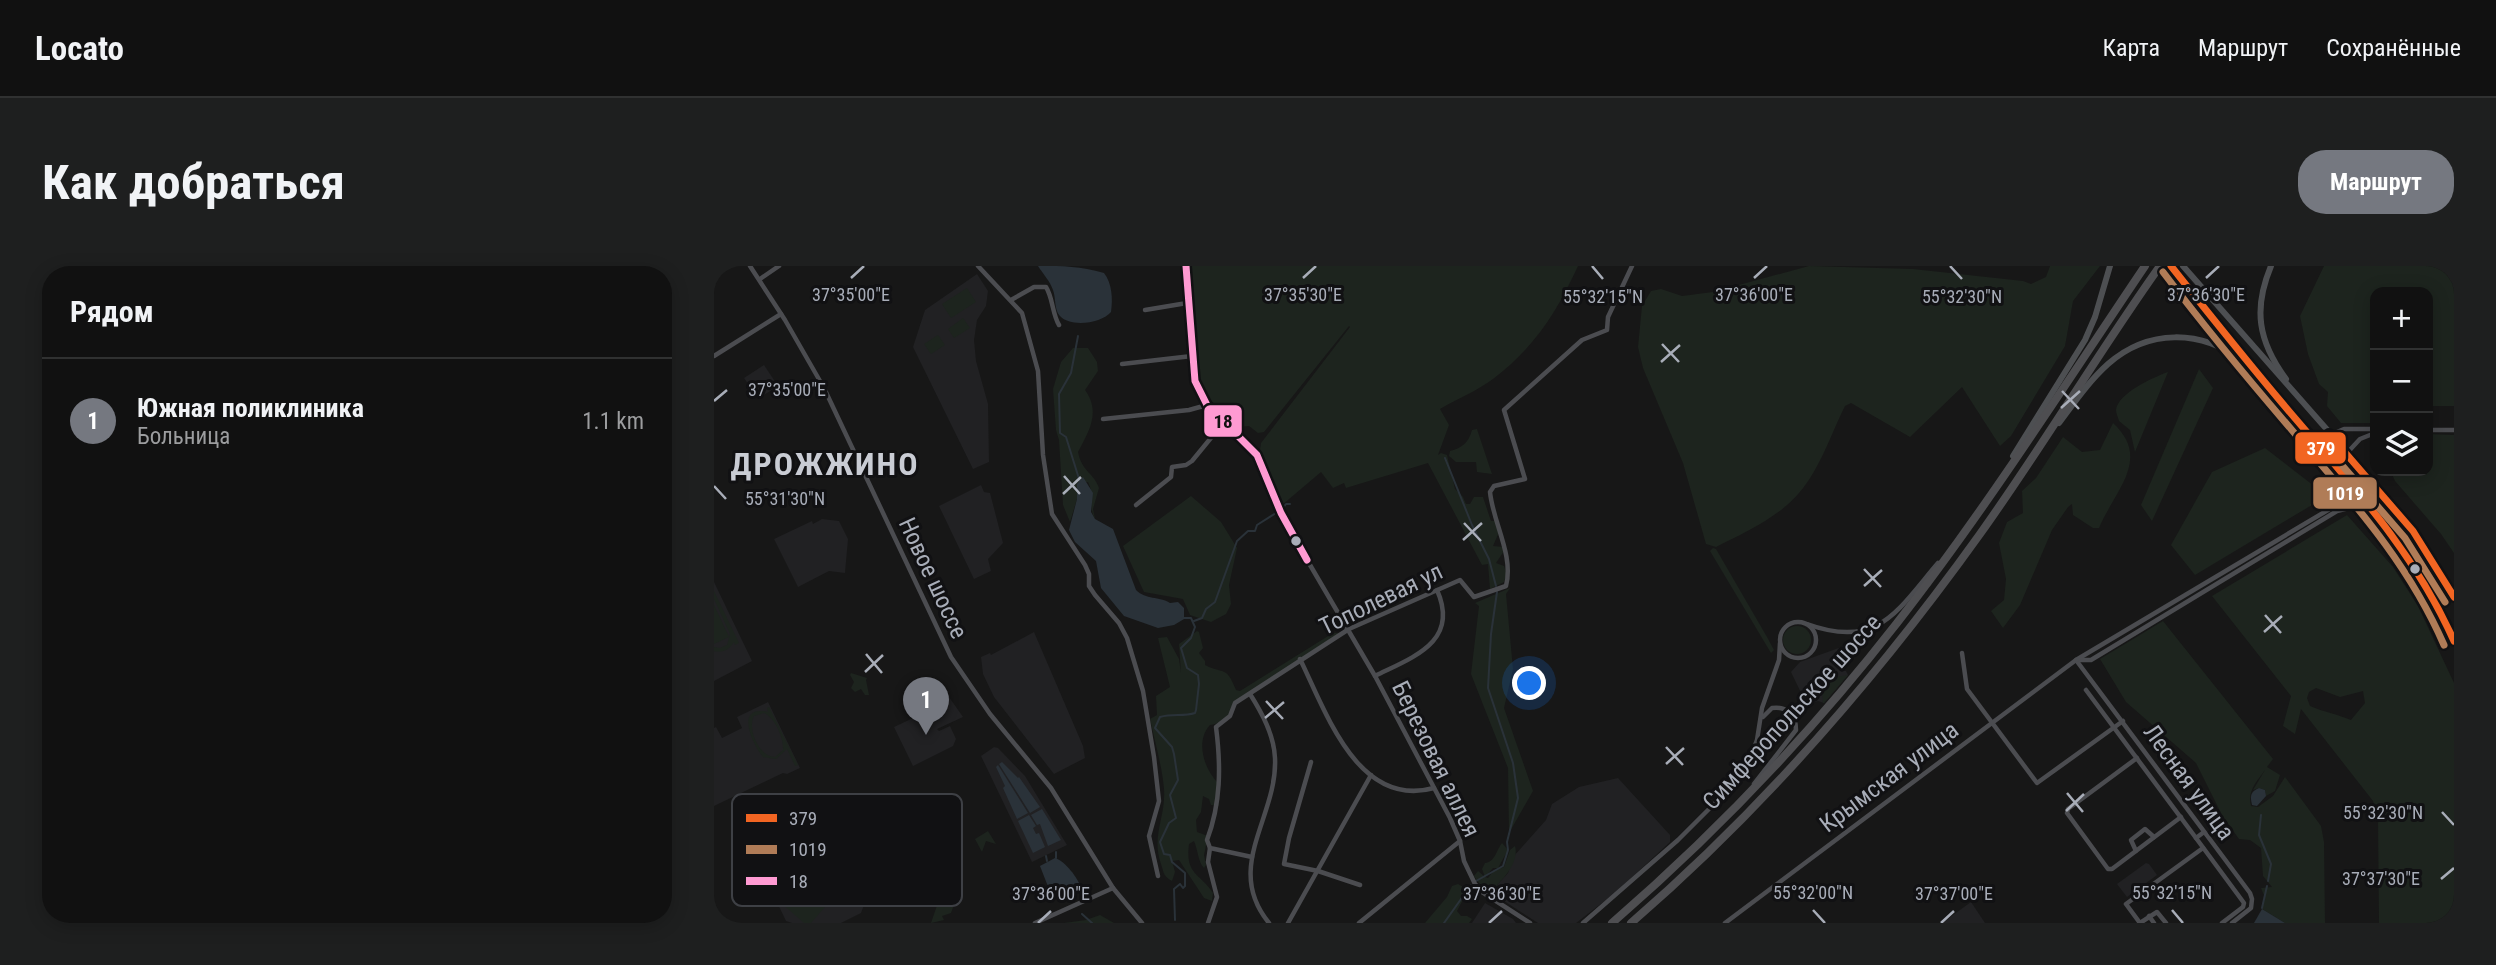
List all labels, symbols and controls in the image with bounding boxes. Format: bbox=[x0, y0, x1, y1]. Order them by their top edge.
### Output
text: Locato bbox=[35, 29, 124, 68]
text: Карта bbox=[2103, 34, 2160, 62]
text: Маршрут bbox=[2198, 34, 2288, 62]
text: Сохранённые bbox=[2326, 34, 2461, 62]
button: Маршрут bbox=[2298, 150, 2454, 214]
text: Как добраться bbox=[42, 154, 345, 211]
text: 37°35'00"E bbox=[812, 284, 890, 305]
text: 37°35'30"E bbox=[1264, 284, 1342, 305]
text: 37°36'00"E bbox=[1715, 284, 1793, 305]
text: 37°36'30"E bbox=[2167, 284, 2245, 305]
text: 55°32'15"N bbox=[1563, 286, 1643, 307]
text: 55°32'30"N bbox=[1922, 286, 2002, 307]
map controls bbox=[2370, 287, 2433, 476]
button: + bbox=[2370, 287, 2433, 350]
text: Рядом bbox=[70, 294, 154, 329]
button: − bbox=[2370, 350, 2433, 413]
text: 37°35'00"E bbox=[748, 379, 826, 400]
text: Южная поликлиника bbox=[137, 393, 364, 423]
line badge: 18 bbox=[1203, 404, 1243, 438]
text: 1 bbox=[87, 408, 99, 435]
text: 1.1 km bbox=[582, 408, 644, 435]
text: 18 bbox=[1213, 410, 1233, 433]
button: layers bbox=[2370, 413, 2433, 476]
text: Больница bbox=[137, 423, 230, 450]
line badge: 379 bbox=[2294, 431, 2347, 465]
text: 379 bbox=[2307, 437, 2335, 460]
district label: ДРОЖЖИНО bbox=[731, 445, 919, 483]
line badge: 1019 bbox=[2312, 476, 2378, 510]
text: 1019 bbox=[2326, 482, 2364, 505]
text: 55°31'30"N bbox=[745, 488, 825, 509]
street label: Новое шоссе bbox=[893, 513, 973, 643]
unlabelled marker bbox=[1289, 534, 1303, 548]
street label: Тополевая ул bbox=[1315, 557, 1447, 641]
unlabelled marker bbox=[2408, 562, 2422, 576]
street label: Симферопольское шоссе bbox=[1697, 609, 1887, 815]
your location bbox=[1512, 666, 1546, 700]
pin: 1 bbox=[903, 677, 949, 735]
street label: Березовая аллея bbox=[1386, 677, 1486, 841]
street label: Крымская улица bbox=[1814, 716, 1964, 838]
street label: Лесная улица bbox=[2138, 719, 2240, 845]
legend bbox=[732, 794, 962, 906]
text: 55°32'30"N bbox=[2343, 802, 2423, 823]
text: 379 bbox=[789, 807, 817, 830]
text: 1019 bbox=[789, 838, 827, 861]
text: 37°37'30"E bbox=[2342, 868, 2420, 889]
text: 18 bbox=[789, 870, 808, 893]
text: 55°32'00"N bbox=[1773, 882, 1853, 903]
text: 55°32'15"N bbox=[2132, 882, 2212, 903]
text: 37°36'00"E bbox=[1012, 883, 1090, 904]
text: 37°36'30"E bbox=[1463, 883, 1541, 904]
text: 37°37'00"E bbox=[1915, 883, 1993, 904]

